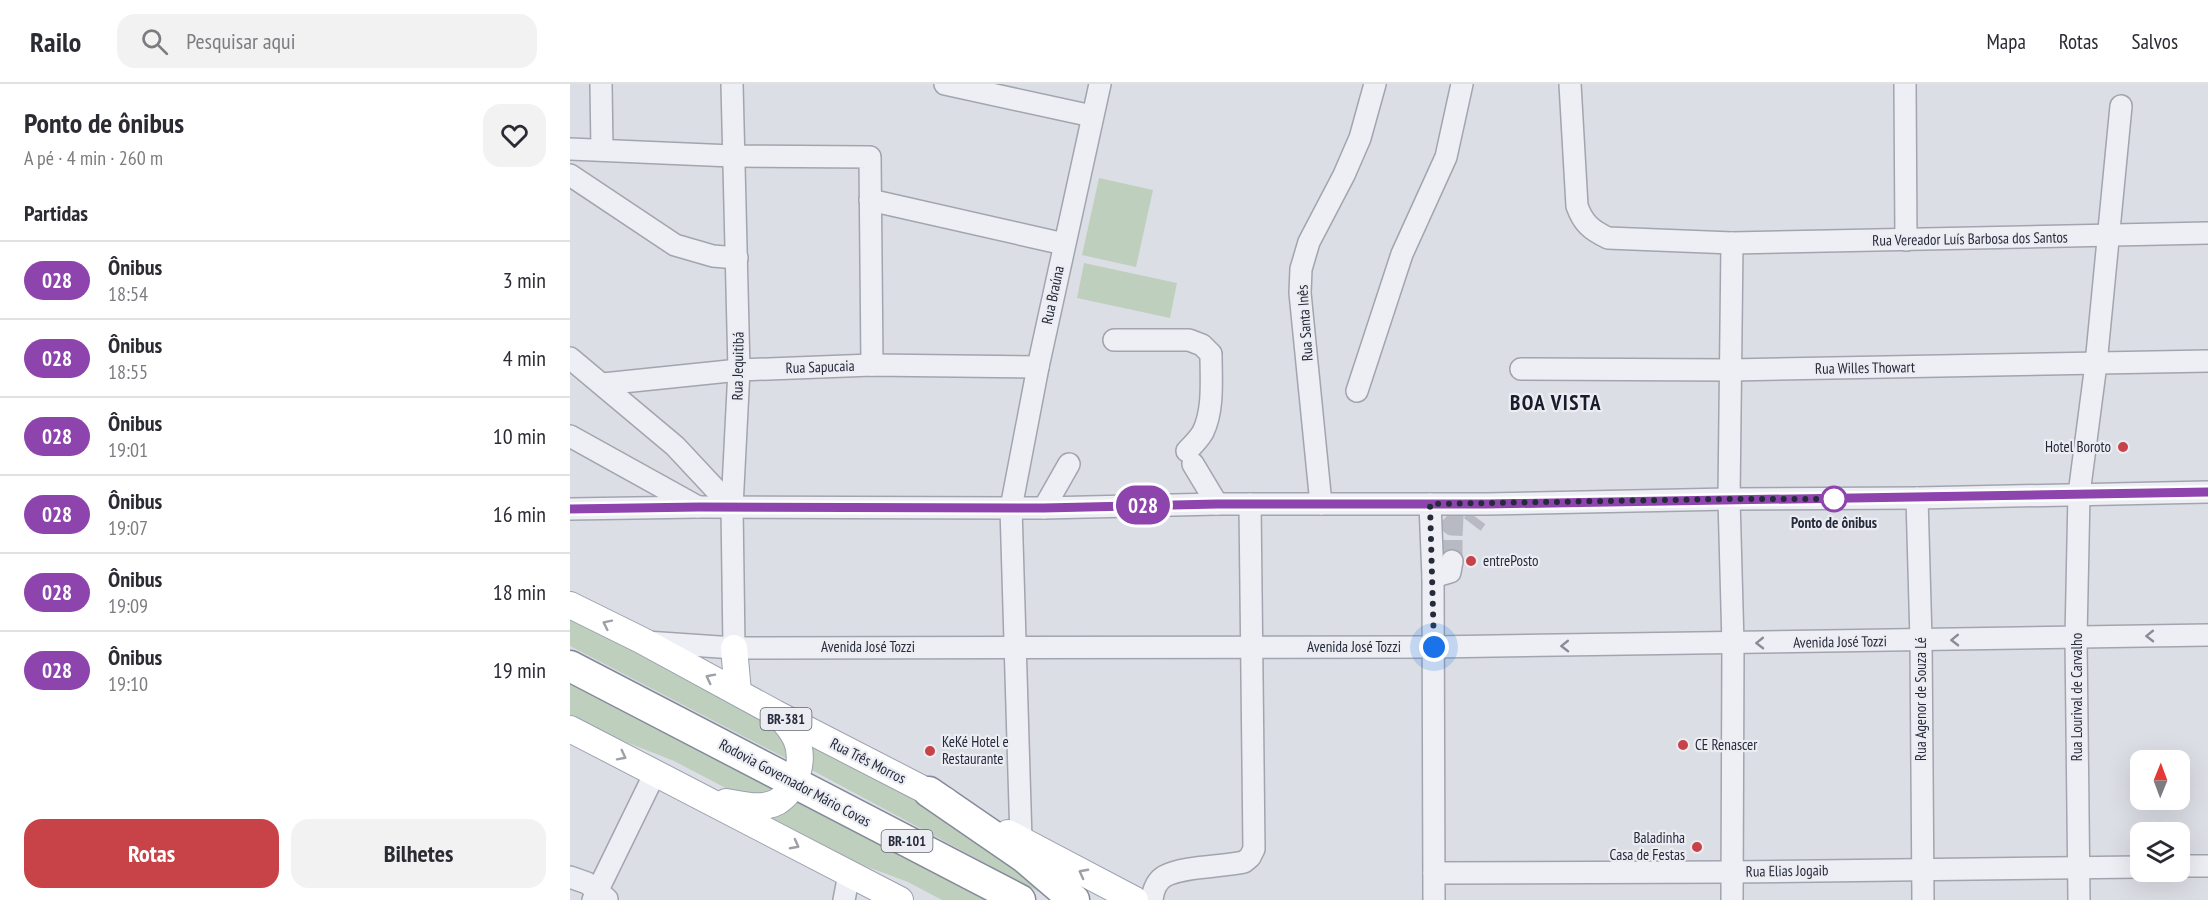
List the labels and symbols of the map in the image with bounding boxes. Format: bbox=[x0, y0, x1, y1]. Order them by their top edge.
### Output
street label: Rua Vereador Luís Barbosa dos Santos bbox=[1872, 227, 2068, 250]
street label: Rua Braúna bbox=[1037, 264, 1068, 326]
street label: Rua Santa Inês bbox=[1292, 284, 1317, 362]
street label: Rua Jequitibá bbox=[727, 331, 748, 401]
street label: Rua Sapucaia bbox=[785, 356, 855, 377]
street label: Rua Willes Thowart bbox=[1815, 357, 1915, 378]
district label: BOA VISTA bbox=[1510, 389, 1602, 416]
place label: Hotel Boroto bbox=[2045, 437, 2111, 456]
marker: Hotel Boroto bbox=[2116, 440, 2130, 454]
line badge: 028 bbox=[1108, 486, 1178, 524]
marker: Ponto de ônibus bbox=[1821, 486, 1847, 512]
place label: Ponto de ônibus bbox=[1791, 513, 1877, 532]
place label: entrePosto bbox=[1483, 551, 1539, 570]
marker: entrePosto bbox=[1464, 554, 1478, 568]
one-way arrow bbox=[603, 619, 614, 631]
one-way arrow bbox=[2145, 630, 2154, 643]
street label: Avenida José Tozzi bbox=[1793, 631, 1887, 652]
your location bbox=[1419, 632, 1449, 662]
street label: Rua Lourival de Carvalho bbox=[2067, 633, 2086, 761]
one-way arrow bbox=[1950, 634, 1959, 646]
street label: Avenida José Tozzi bbox=[821, 637, 915, 656]
street label: Avenida José Tozzi bbox=[1307, 637, 1401, 656]
one-way arrow bbox=[1755, 637, 1764, 649]
street label: Rua Agenor de Souza Lé bbox=[1911, 637, 1930, 761]
one-way arrow bbox=[1560, 640, 1569, 652]
one-way arrow bbox=[705, 674, 716, 685]
road number: BR-381 bbox=[760, 708, 812, 730]
place label: KeKé Hotel e Restaurante bbox=[942, 732, 1009, 768]
street label: Rua Três Morros bbox=[827, 733, 909, 788]
street label: Rodovia Governador Mário Covas bbox=[716, 734, 874, 831]
place label: CE Renascer bbox=[1695, 735, 1758, 754]
marker: CE Renascer bbox=[1676, 738, 1690, 752]
marker: KeKé Hotel e Restaurante bbox=[923, 744, 937, 758]
one-way arrow bbox=[616, 749, 626, 760]
north arrow bbox=[2130, 750, 2190, 810]
place label: Baladinha Casa de Festas bbox=[1610, 828, 1685, 864]
road number: BR-101 bbox=[882, 830, 932, 852]
one-way arrow bbox=[789, 838, 800, 849]
marker: Baladinha Casa de Festas bbox=[1690, 840, 1704, 854]
street label: Rua Elias Jogaib bbox=[1745, 860, 1828, 881]
one-way arrow bbox=[1079, 869, 1089, 880]

